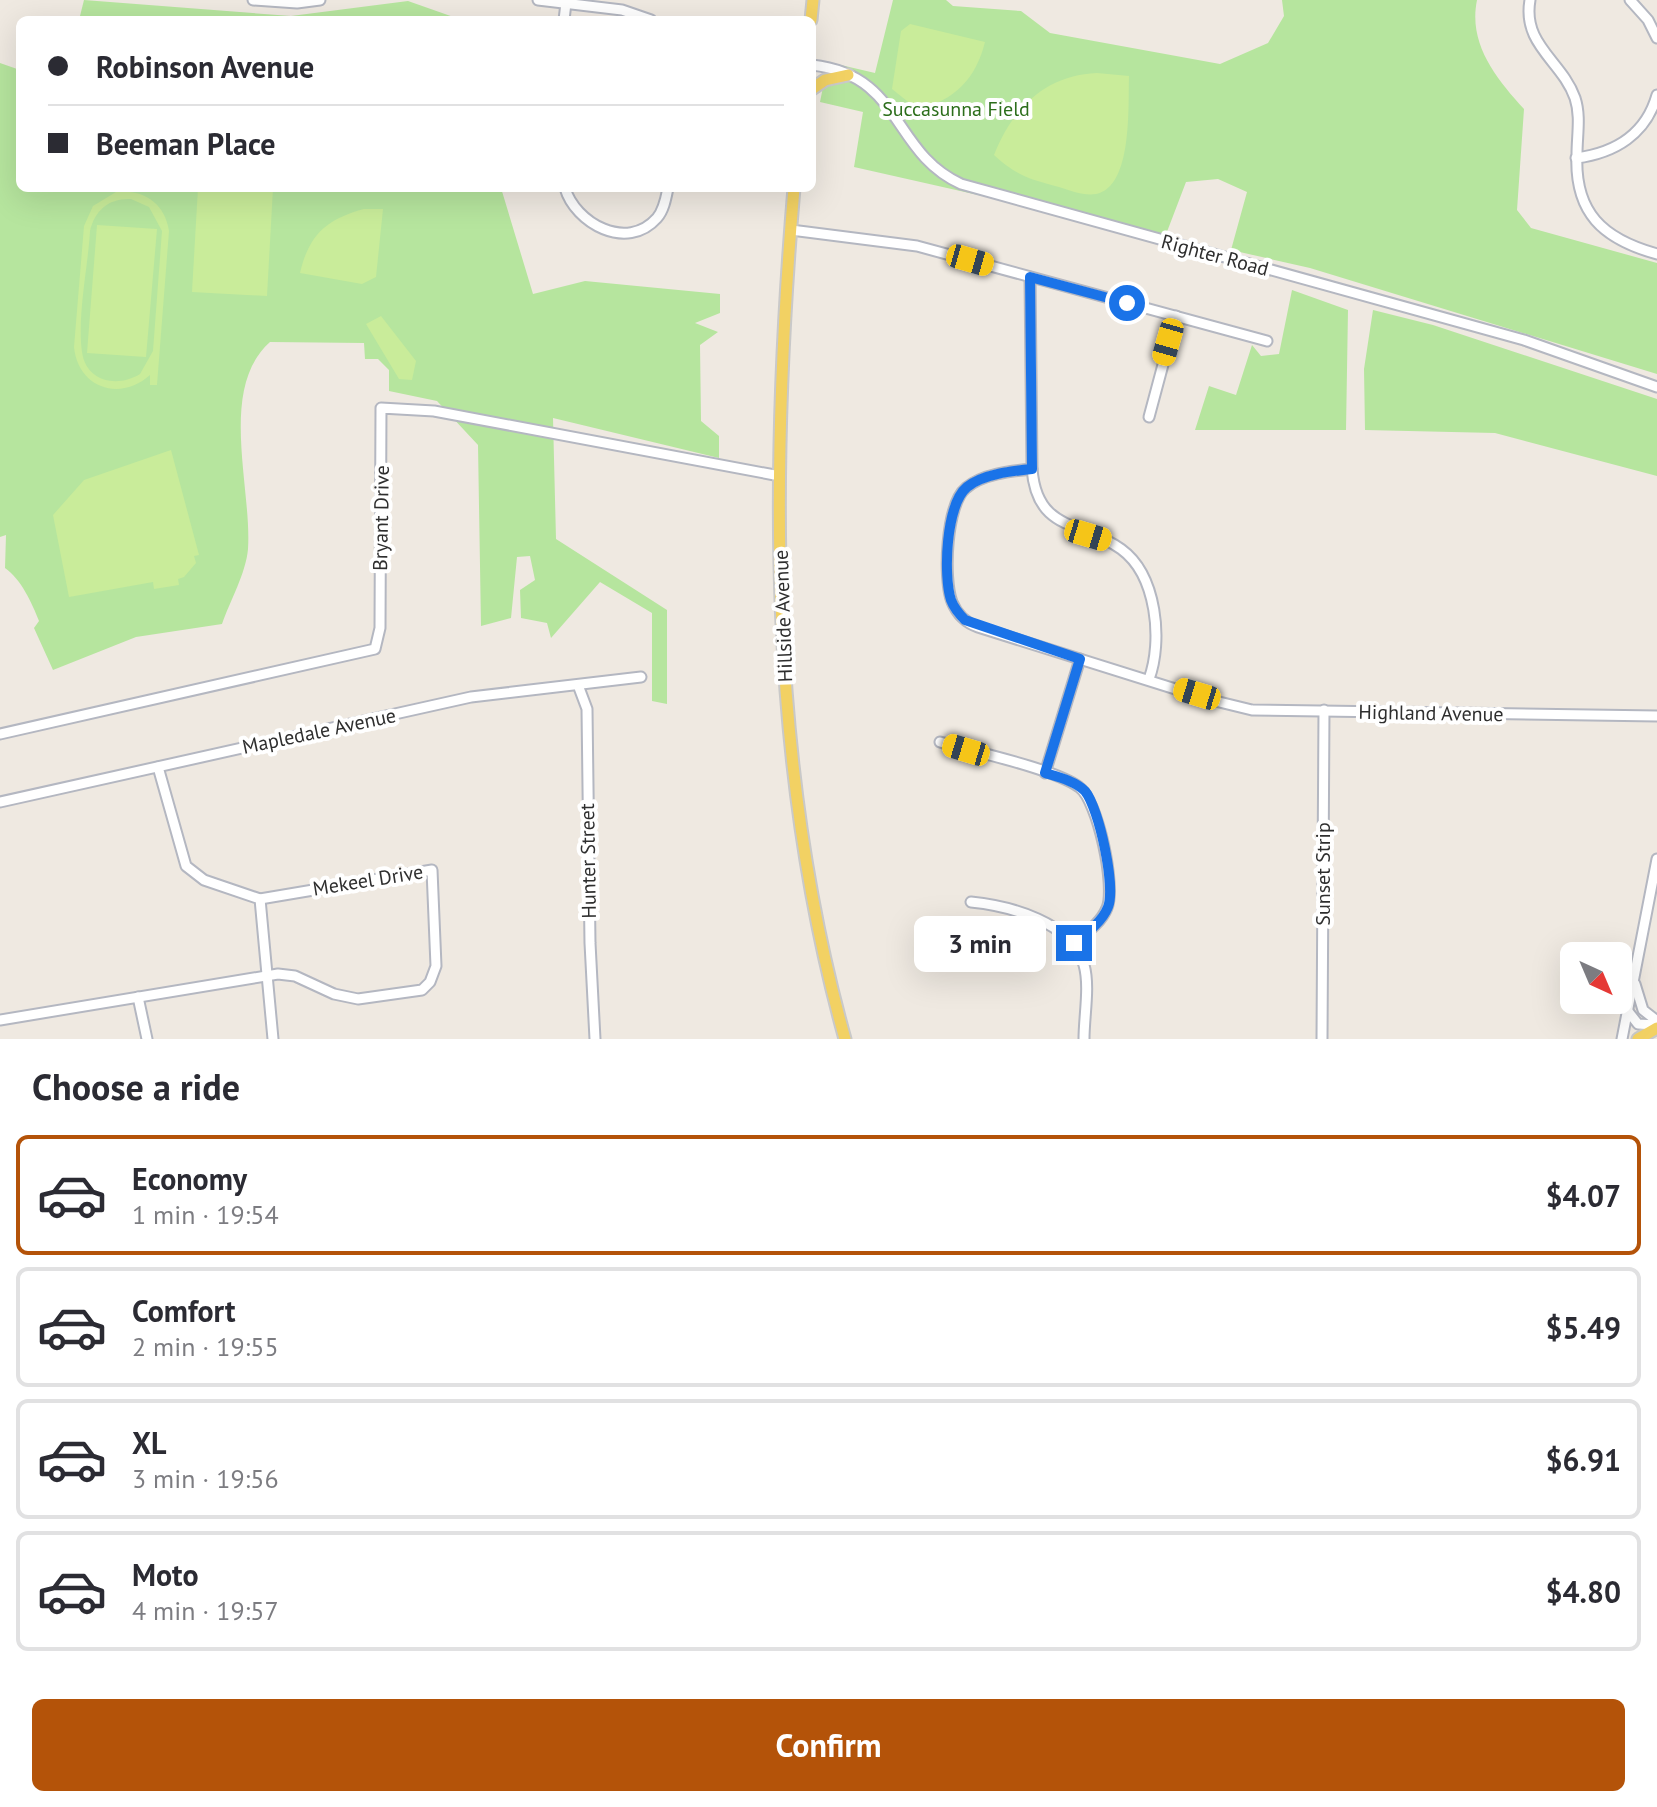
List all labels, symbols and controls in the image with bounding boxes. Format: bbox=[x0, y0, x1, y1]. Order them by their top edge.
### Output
text: Robinson Avenue bbox=[96, 47, 314, 86]
park label: Succasunna Field bbox=[882, 96, 1030, 122]
text: Beeman Place bbox=[96, 124, 276, 163]
street label: Righter Road bbox=[1158, 228, 1272, 282]
car bbox=[944, 242, 996, 278]
route start bbox=[1109, 285, 1145, 321]
car bbox=[1150, 316, 1186, 368]
street label: Bryant Drive bbox=[367, 465, 395, 571]
car bbox=[1062, 517, 1114, 553]
street label: Hillside Avenue bbox=[768, 549, 798, 683]
car bbox=[1171, 676, 1223, 712]
street label: Highland Avenue bbox=[1358, 699, 1504, 727]
street label: Mapledale Avenue bbox=[240, 702, 398, 760]
car bbox=[940, 732, 992, 768]
street label: Hunter Street bbox=[574, 803, 602, 919]
street label: Sunset Strip bbox=[1310, 822, 1336, 926]
street label: Mekeel Drive bbox=[311, 858, 425, 902]
callout: 3 min bbox=[914, 915, 1046, 971]
route end bbox=[1056, 925, 1092, 961]
text: 3 min bbox=[948, 927, 1012, 960]
north arrow bbox=[1560, 942, 1632, 1014]
map controls bbox=[1560, 942, 1632, 1014]
text: Choose a ride bbox=[32, 1063, 240, 1110]
icon: car bbox=[36, 1159, 108, 1231]
text: Economy bbox=[132, 1159, 247, 1198]
text: $4.07 bbox=[1546, 1176, 1621, 1215]
text: 1 min · 19:54 bbox=[132, 1198, 279, 1231]
icon: car bbox=[36, 1291, 108, 1363]
text: Comfort bbox=[132, 1291, 235, 1330]
text: $5.49 bbox=[1546, 1308, 1621, 1347]
text: 2 min · 19:55 bbox=[132, 1330, 279, 1363]
icon: car bbox=[36, 1423, 108, 1495]
text: XL bbox=[132, 1423, 166, 1462]
text: $6.91 bbox=[1546, 1440, 1621, 1479]
text: 3 min · 19:56 bbox=[132, 1462, 279, 1495]
icon: car bbox=[36, 1555, 108, 1627]
text: Moto bbox=[132, 1555, 199, 1594]
text: $4.80 bbox=[1546, 1572, 1621, 1611]
text: 4 min · 19:57 bbox=[132, 1594, 279, 1627]
button: Confirm bbox=[32, 1699, 1625, 1791]

